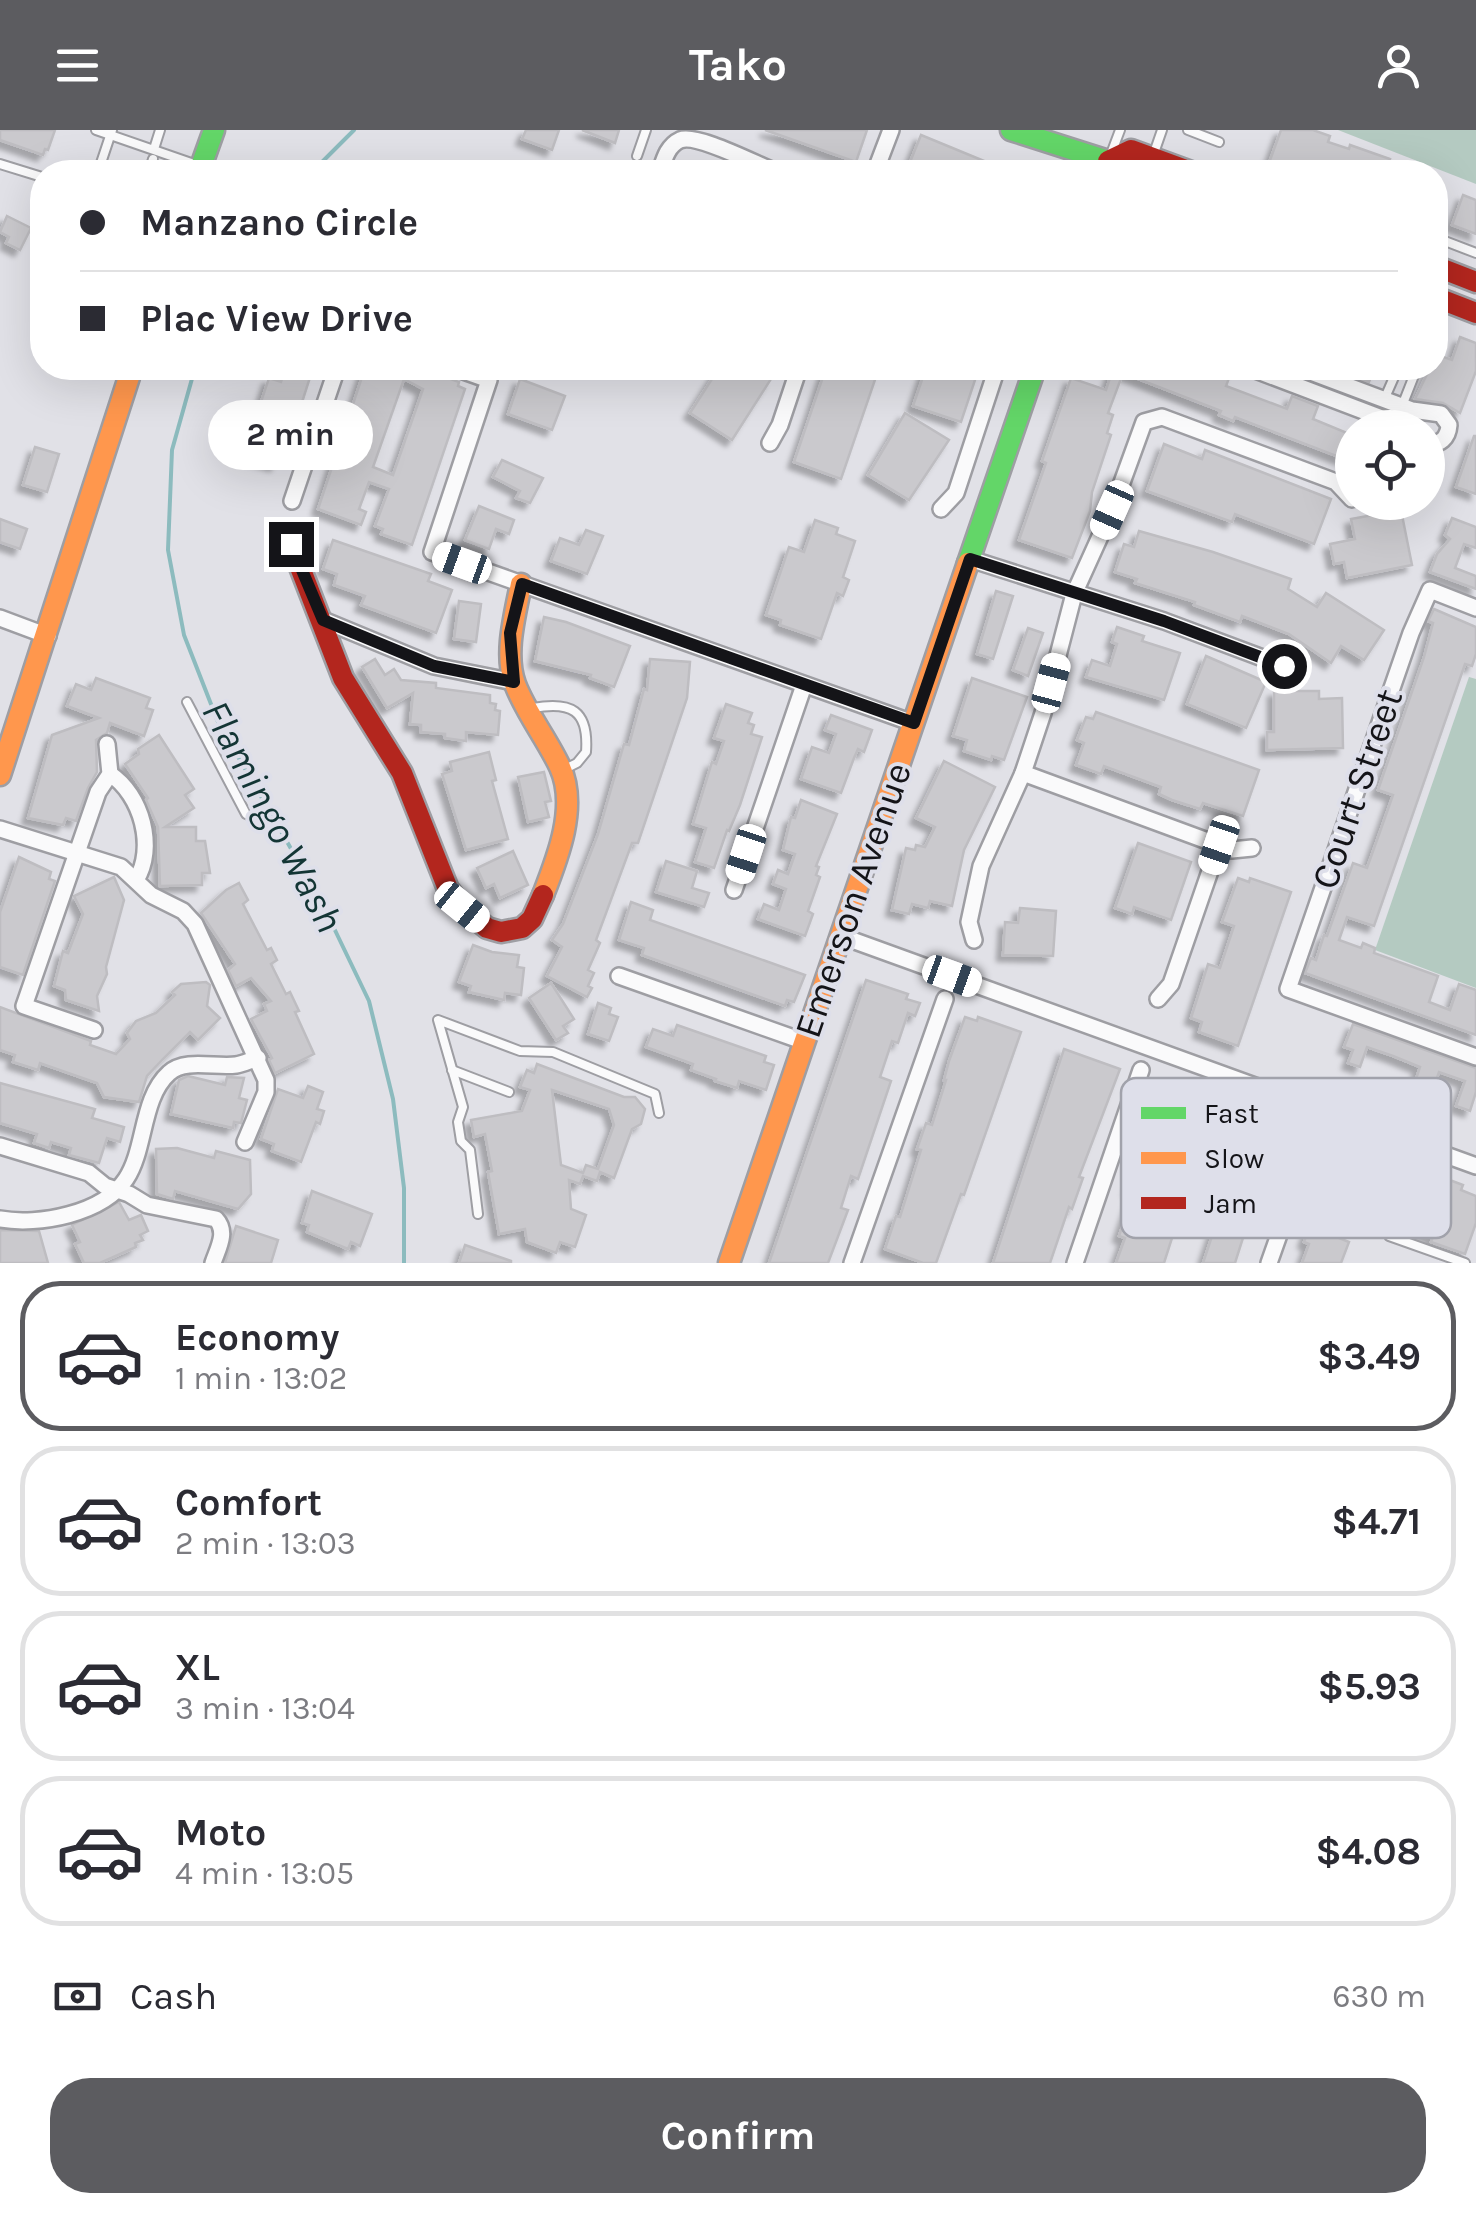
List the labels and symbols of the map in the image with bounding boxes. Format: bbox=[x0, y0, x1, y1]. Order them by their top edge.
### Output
callout: 2 min bbox=[208, 399, 374, 469]
car bbox=[1086, 476, 1138, 544]
route end bbox=[269, 522, 314, 567]
car bbox=[429, 539, 495, 587]
route start bbox=[1262, 644, 1307, 689]
car bbox=[1029, 650, 1073, 716]
street label: Court Street bbox=[1302, 683, 1412, 895]
water label: Flamingo Wash bbox=[192, 692, 354, 940]
street label: Emerson Avenue bbox=[785, 757, 921, 1043]
car bbox=[1195, 812, 1243, 878]
car bbox=[722, 821, 770, 887]
car bbox=[429, 876, 495, 938]
car bbox=[919, 952, 985, 1000]
legend bbox=[1121, 1078, 1451, 1238]
text: Fast bbox=[1204, 1097, 1259, 1130]
text: Slow bbox=[1204, 1142, 1264, 1175]
text: Jam bbox=[1204, 1187, 1257, 1220]

